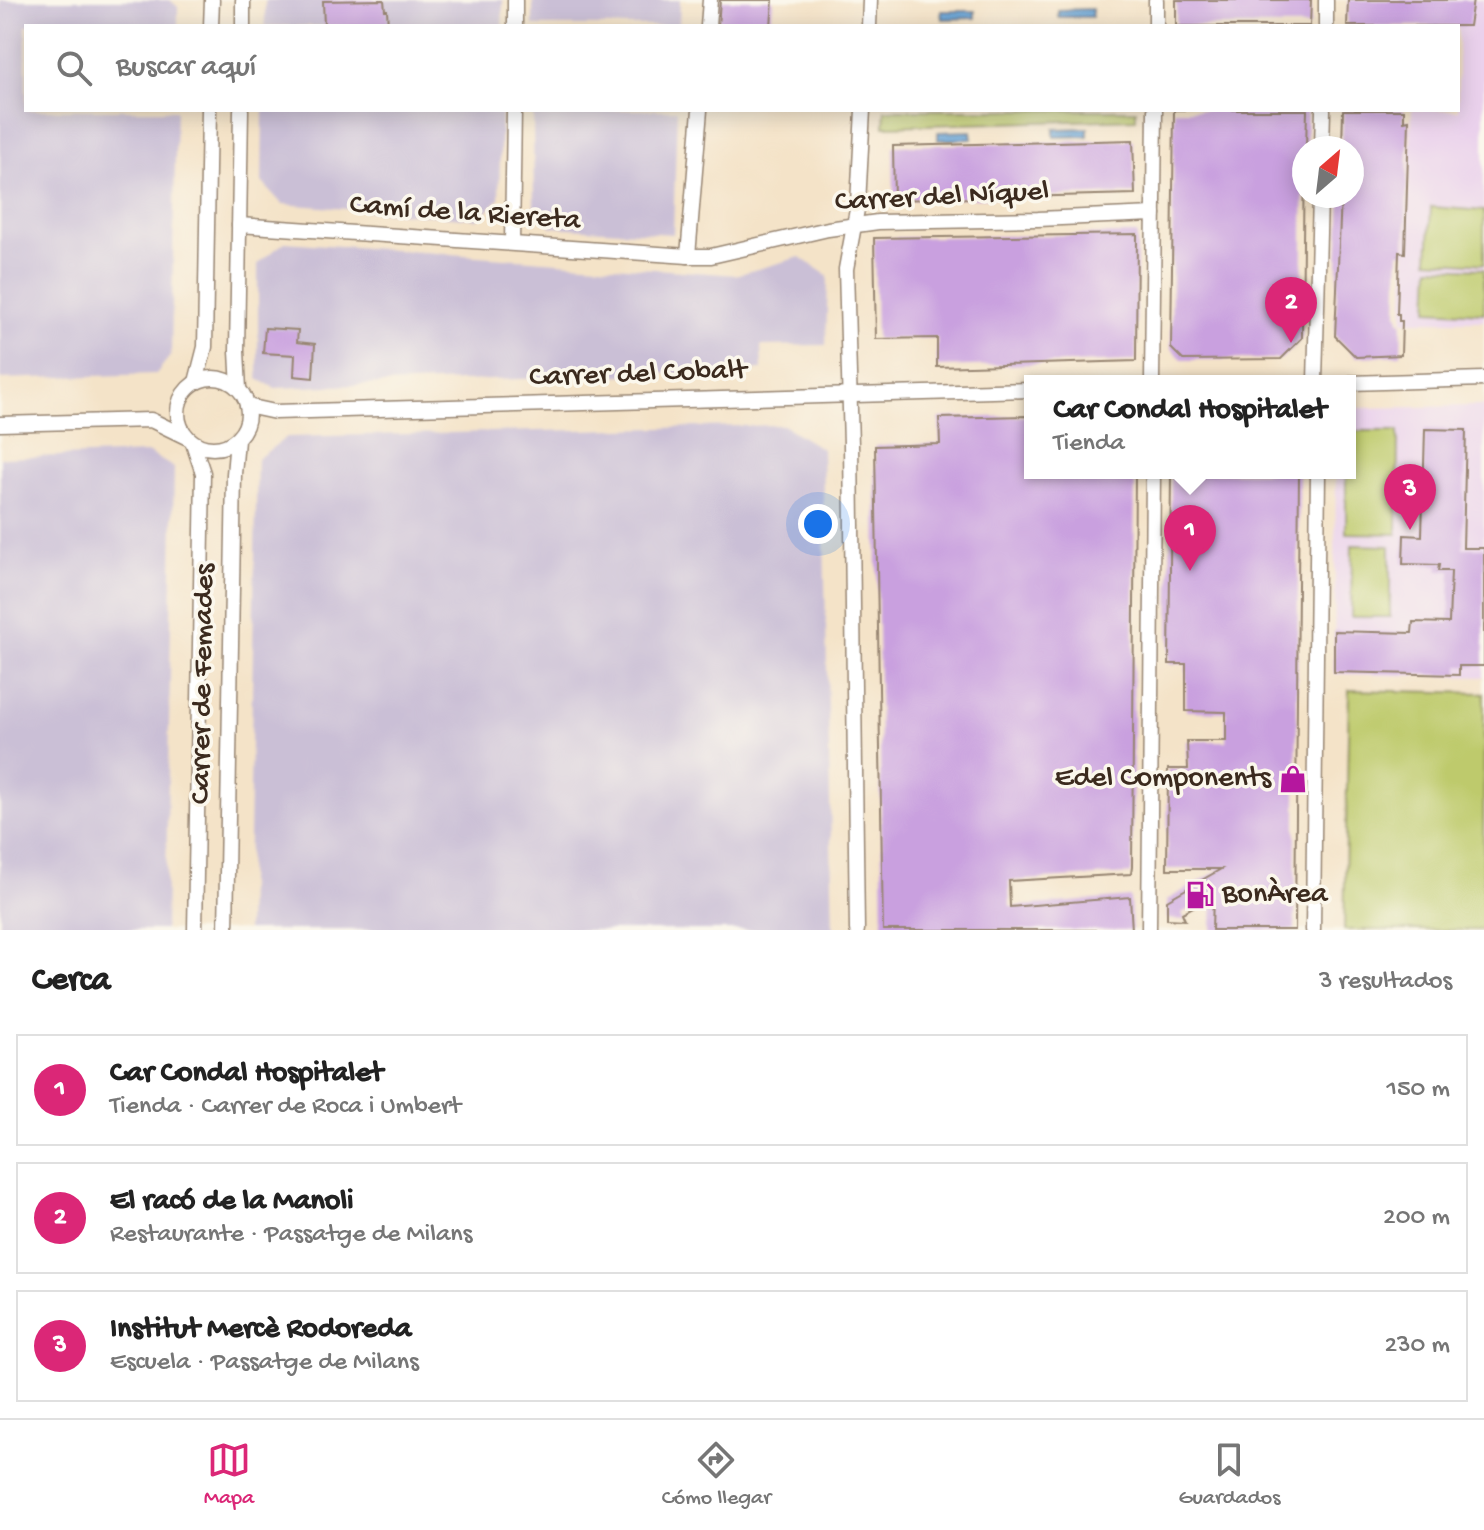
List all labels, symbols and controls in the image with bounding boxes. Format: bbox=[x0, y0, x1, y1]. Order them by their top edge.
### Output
search box bbox=[24, 24, 1460, 112]
icon: search bbox=[52, 46, 96, 90]
text: Buscar aquí bbox=[116, 51, 256, 86]
north arrow bbox=[1292, 136, 1364, 208]
street label: Carrer del Níquel bbox=[834, 175, 1050, 221]
street label: Camí de la Riereta bbox=[349, 188, 583, 240]
pin: 2 bbox=[1265, 277, 1317, 343]
street label: Carrer del Cobalt bbox=[529, 354, 750, 396]
popup bbox=[1024, 375, 1356, 479]
text: Car Condal Hospitalet bbox=[1054, 394, 1326, 429]
text: Tienda bbox=[1054, 429, 1125, 460]
pin: 3 bbox=[1384, 464, 1436, 530]
your location bbox=[798, 504, 838, 544]
pin: 1 bbox=[1164, 505, 1216, 571]
street label: Carrer de Femades bbox=[184, 563, 224, 805]
place label: Edel Components bbox=[1055, 762, 1272, 797]
shop icon: Edel Components bbox=[1278, 764, 1308, 794]
place label: BonÀrea bbox=[1221, 877, 1329, 913]
fuel station icon: BonÀrea bbox=[1185, 880, 1215, 910]
text: Cerca bbox=[32, 962, 110, 1002]
text: 3 resultados bbox=[1319, 967, 1452, 998]
text: Car Condal Hospitalet bbox=[110, 1057, 383, 1092]
text: 1 bbox=[55, 1075, 65, 1106]
text: 150 m bbox=[1386, 1075, 1450, 1106]
text: Tienda · Carrer de Roca i Umbert bbox=[110, 1092, 461, 1123]
text: El racó de la Manoli bbox=[110, 1185, 354, 1220]
text: 2 bbox=[54, 1203, 66, 1234]
text: 200 m bbox=[1383, 1203, 1450, 1234]
text: Restaurante · Passatge de Milans bbox=[110, 1220, 472, 1251]
text: Institut Mercè Rodoreda bbox=[110, 1313, 411, 1348]
text: 3 bbox=[53, 1331, 67, 1362]
text: 230 m bbox=[1384, 1331, 1450, 1362]
text: Escuela · Passatge de Milans bbox=[110, 1348, 419, 1379]
tab: Mapa bbox=[204, 1438, 254, 1512]
tab: Cómo llegar bbox=[662, 1438, 771, 1512]
tab: Guardados bbox=[1179, 1438, 1280, 1512]

